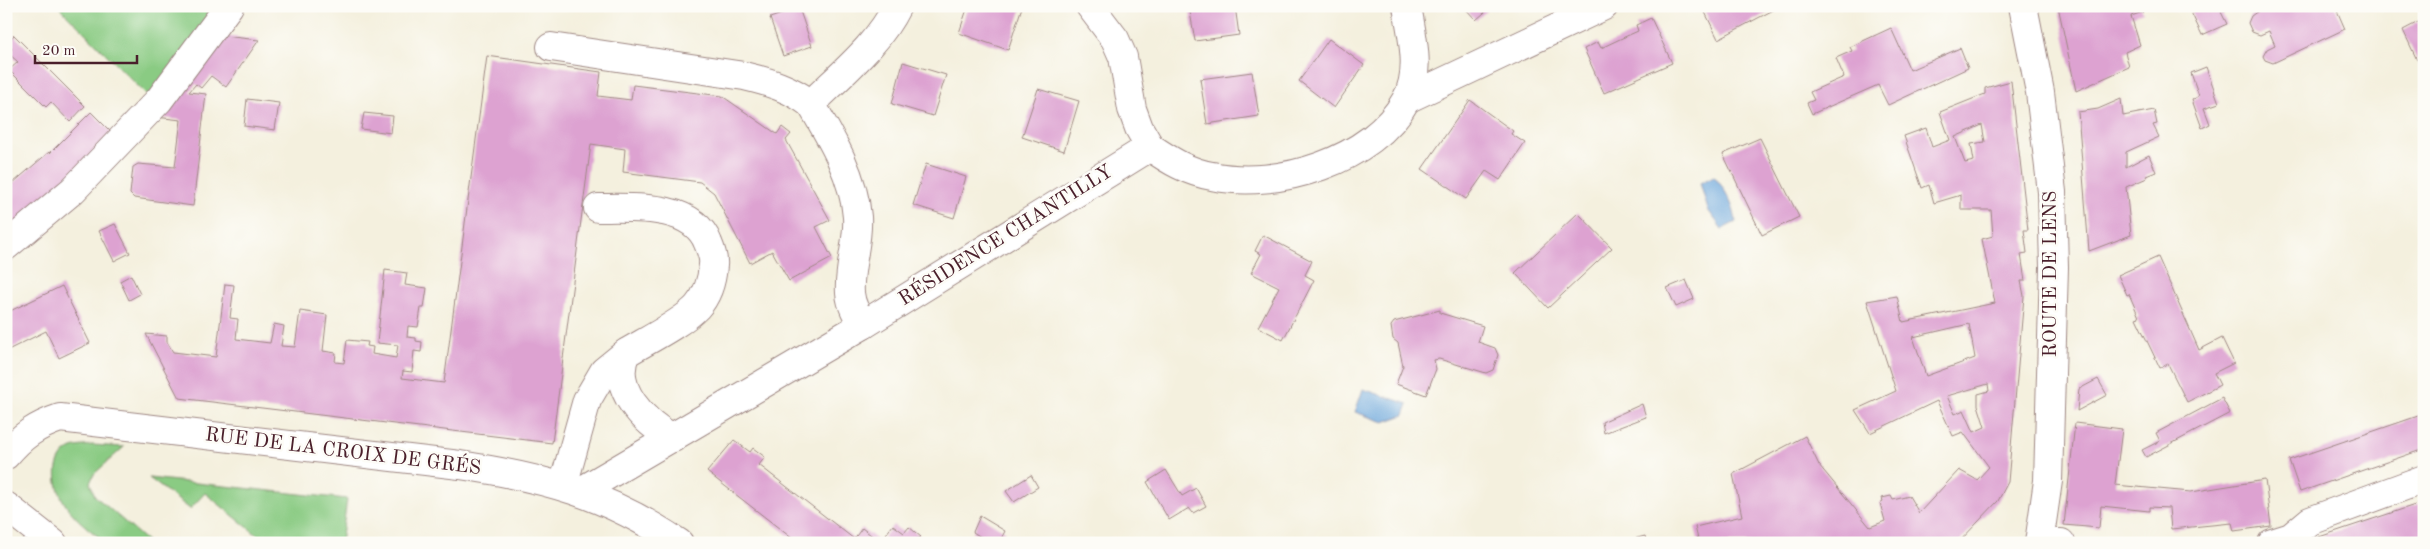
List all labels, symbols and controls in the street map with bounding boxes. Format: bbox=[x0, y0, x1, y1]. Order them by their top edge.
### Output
scale bar bbox=[35, 32, 138, 64]
text: 20 m bbox=[42, 44, 76, 59]
street label: RÉSIDENCE CHANTILLY bbox=[894, 159, 1117, 310]
street label: ROUTE DE LENS bbox=[2041, 190, 2061, 358]
street label: RUE DE LA CROIX DE GRÉS bbox=[204, 422, 483, 479]

